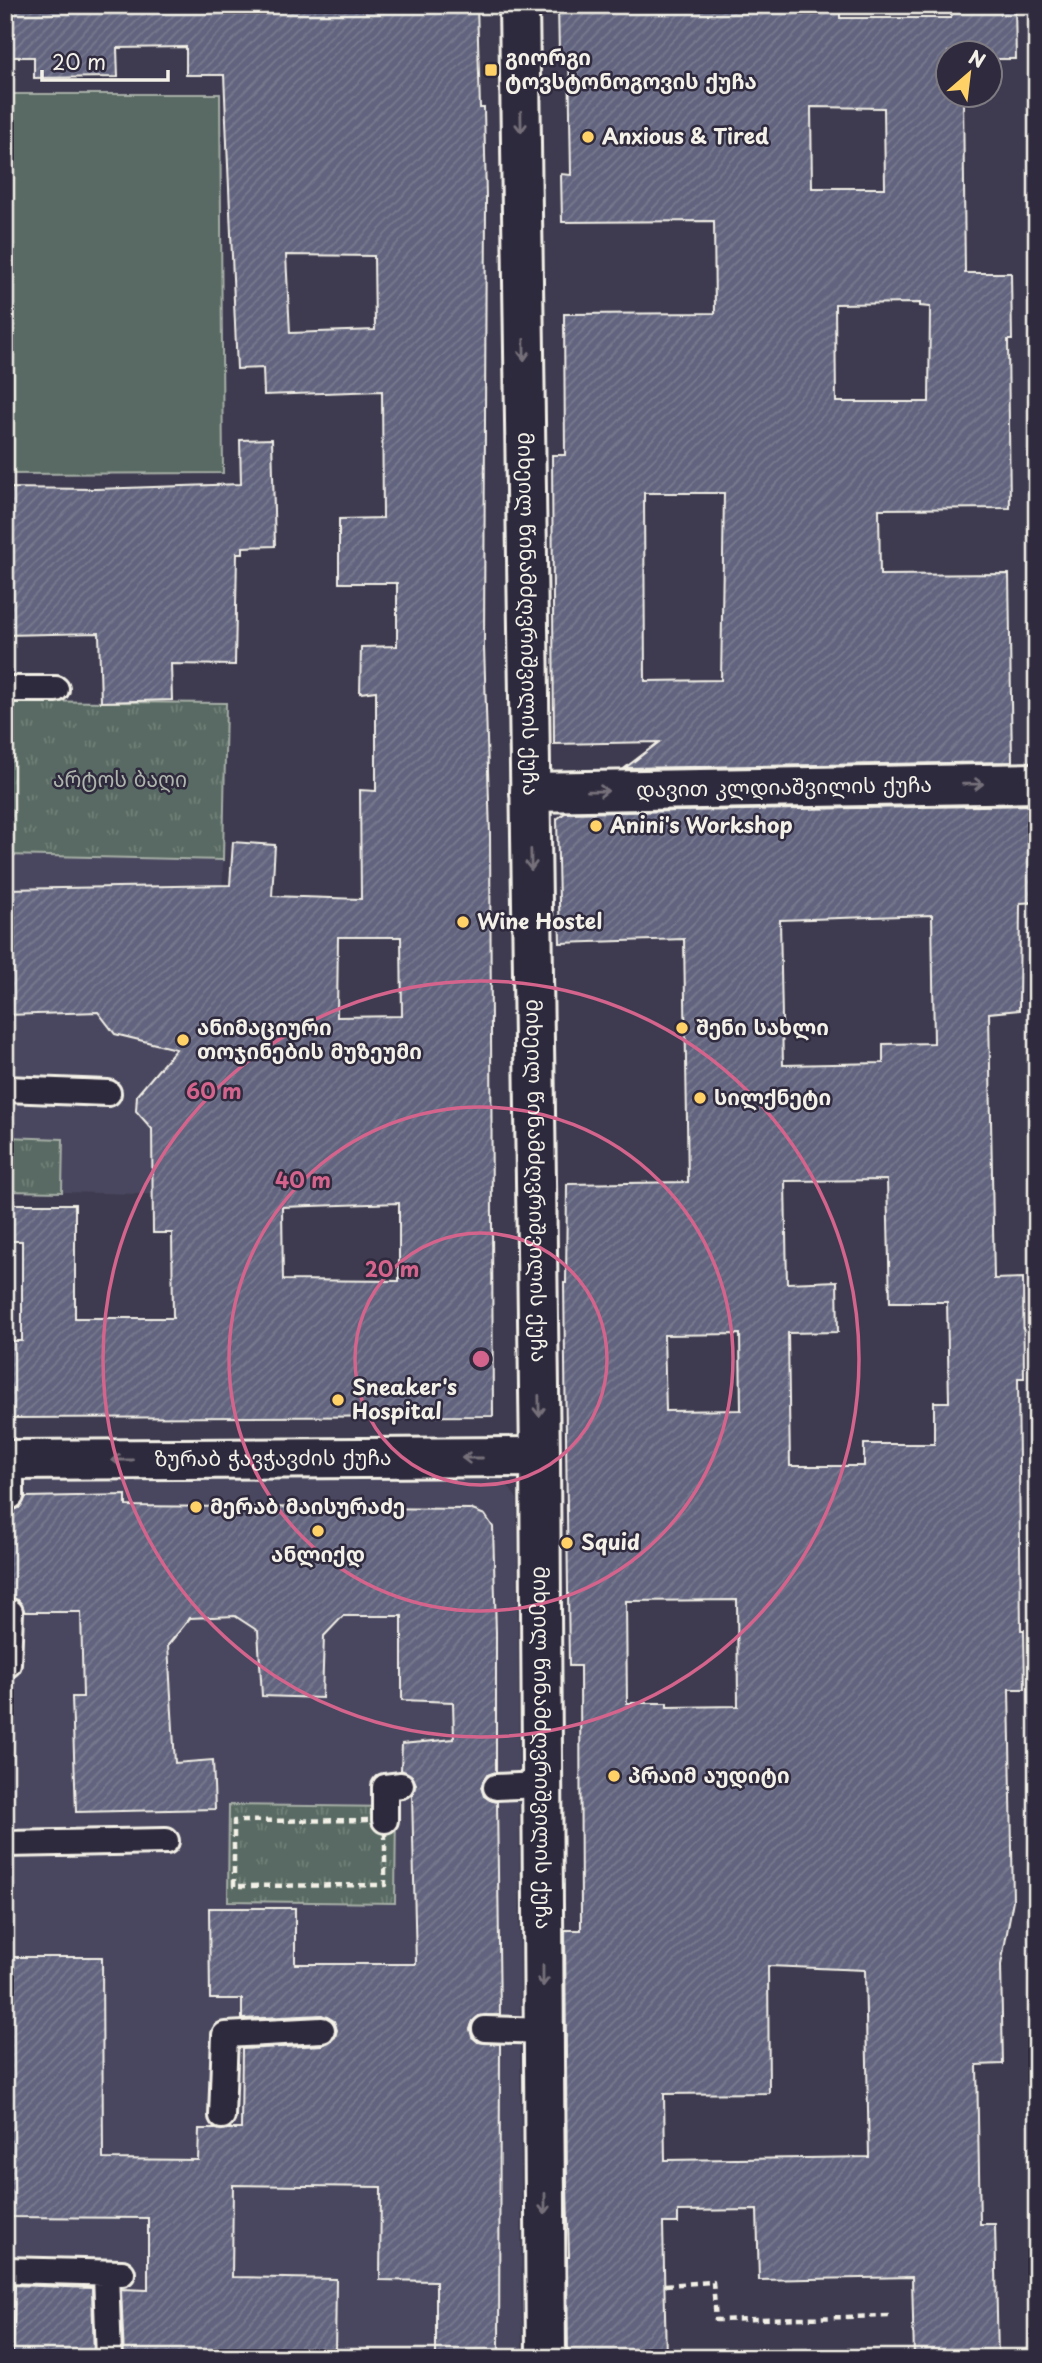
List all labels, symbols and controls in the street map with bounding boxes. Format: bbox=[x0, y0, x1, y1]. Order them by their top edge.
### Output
scale bar bbox=[42, 38, 168, 82]
north arrow bbox=[934, 38, 1004, 108]
place label: გიორგი ტოვსტონოგოვის ქუჩა bbox=[505, 40, 757, 96]
text: N bbox=[964, 42, 991, 74]
text: 20 m bbox=[52, 45, 106, 77]
marker: გიორგი ტოვსტონოგოვის ქუჩა bbox=[483, 62, 499, 78]
one-way arrow bbox=[514, 111, 528, 134]
place label: Anxious & Tired bbox=[602, 119, 769, 151]
marker: Anxious & Tired bbox=[580, 129, 596, 145]
one-way arrow bbox=[517, 338, 531, 361]
street label: მიხეილ წინამძღვრიშვილის ქუჩა bbox=[511, 432, 548, 796]
park label: არტოს ბაღი bbox=[53, 762, 187, 794]
street label: დავით კლდიაშვილის ქუჩა bbox=[636, 767, 932, 804]
one-way arrow bbox=[961, 778, 984, 791]
one-way arrow bbox=[587, 784, 610, 797]
place label: Anini's Workshop bbox=[609, 808, 793, 840]
marker: Anini's Workshop bbox=[588, 818, 604, 834]
one-way arrow bbox=[524, 848, 538, 871]
place label: Wine Hostel bbox=[477, 904, 602, 936]
marker: Wine Hostel bbox=[455, 914, 471, 930]
street label: მიხეილ წინამძღვრიშვილის ქუჩა bbox=[519, 999, 557, 1363]
place label: ანიმაციური თოჯინების მუზეუმი bbox=[197, 1010, 422, 1066]
place label: შენი სახლი bbox=[696, 1010, 829, 1042]
marker: შენი სახლი bbox=[674, 1020, 690, 1036]
marker: ანიმაციური თოჯინების მუზეუმი bbox=[175, 1032, 191, 1048]
text: 60 m bbox=[186, 1074, 242, 1106]
place label: სილქნეტი bbox=[714, 1080, 831, 1112]
marker: სილქნეტი bbox=[692, 1090, 708, 1106]
text: 40 m bbox=[275, 1163, 331, 1195]
text: 20 m bbox=[365, 1252, 419, 1284]
centre of rings bbox=[469, 1347, 493, 1371]
place label: Sneaker's Hospital bbox=[352, 1370, 457, 1426]
marker: Sneaker's Hospital bbox=[330, 1392, 346, 1408]
one-way arrow bbox=[532, 1394, 546, 1417]
street label: ზურაბ ჭავჭავძის ქუჩა bbox=[154, 1440, 392, 1473]
one-way arrow bbox=[460, 1451, 483, 1465]
one-way arrow bbox=[110, 1453, 133, 1467]
place label: მერაბ მაისურაძე bbox=[210, 1489, 405, 1521]
marker: მერაბ მაისურაძე bbox=[188, 1499, 204, 1515]
marker: ანლიქდ bbox=[310, 1523, 326, 1539]
place label: Squid bbox=[581, 1525, 640, 1557]
marker: Squid bbox=[559, 1535, 575, 1551]
place label: ანლიქდ bbox=[271, 1537, 365, 1569]
street label: მიხეილ წინამძღვრიშვილის ქუჩა bbox=[527, 1566, 561, 1930]
place label: პრაიმ აუდიტი bbox=[628, 1758, 790, 1790]
marker: პრაიმ აუდიტი bbox=[606, 1768, 622, 1784]
one-way arrow bbox=[536, 1965, 550, 1988]
one-way arrow bbox=[538, 2192, 552, 2215]

